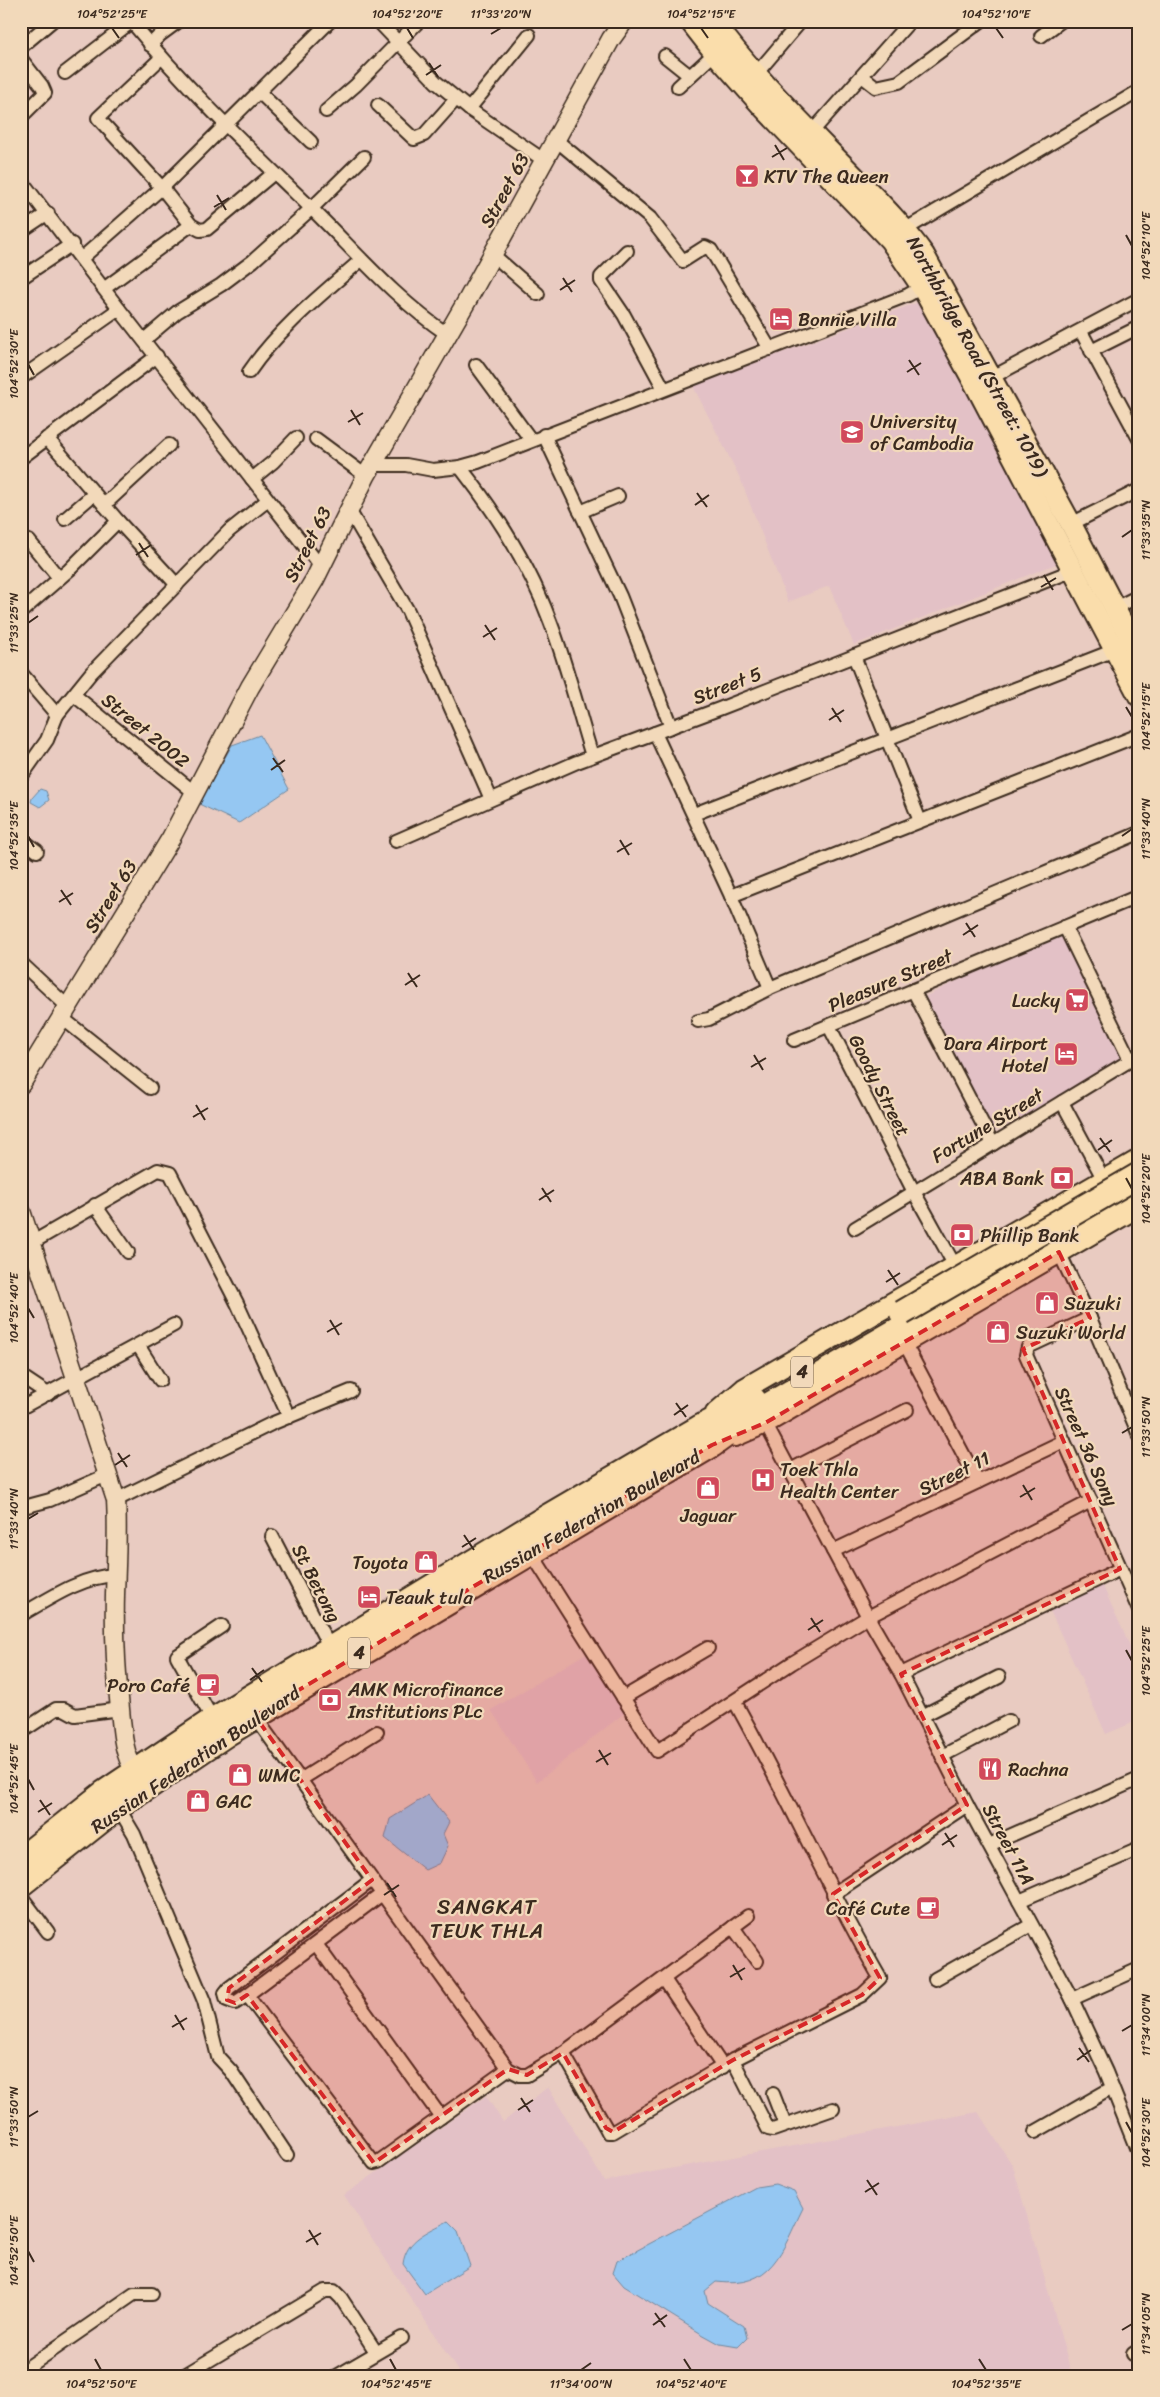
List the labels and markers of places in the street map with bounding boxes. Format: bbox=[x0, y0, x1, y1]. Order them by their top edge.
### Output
place label: KTV The Queen bbox=[764, 160, 889, 193]
bar icon: KTV The Queen bbox=[734, 163, 760, 189]
place label: Bonnie Villa bbox=[798, 303, 897, 336]
hotel icon: Bonnie Villa bbox=[768, 306, 794, 332]
place label: University of Cambodia bbox=[870, 405, 974, 460]
school or university icon: University of Cambodia bbox=[839, 419, 865, 445]
place label: Lucky bbox=[1012, 984, 1060, 1017]
supermarket icon: Lucky bbox=[1064, 987, 1090, 1013]
place label: Dara Airport Hotel bbox=[944, 1027, 1049, 1082]
hotel icon: Dara Airport Hotel bbox=[1053, 1041, 1079, 1067]
place label: ABA Bank bbox=[959, 1162, 1044, 1195]
bank icon: ABA Bank bbox=[1049, 1165, 1075, 1191]
place label: Phillip Bank bbox=[980, 1219, 1080, 1252]
bank icon: Phillip Bank bbox=[949, 1222, 975, 1248]
place label: Suzuki bbox=[1064, 1287, 1121, 1320]
shop icon: Suzuki bbox=[1034, 1290, 1060, 1316]
place label: Suzuki World bbox=[1016, 1316, 1126, 1349]
shop icon: Suzuki World bbox=[985, 1319, 1011, 1345]
place label: Toek Thla Health Center bbox=[780, 1453, 900, 1508]
hospital icon: Toek Thla Health Center bbox=[750, 1467, 776, 1493]
shop icon: Jaguar bbox=[695, 1475, 721, 1501]
place label: Jaguar bbox=[679, 1499, 737, 1532]
place label: Toyota bbox=[352, 1546, 408, 1579]
shop icon: Toyota bbox=[413, 1549, 439, 1575]
place label: Teauk tula bbox=[386, 1581, 473, 1614]
hotel icon: Teauk tula bbox=[356, 1584, 382, 1610]
place label: Poro Café bbox=[107, 1669, 190, 1702]
cafe icon: Poro Café bbox=[195, 1672, 221, 1698]
place label: AMK Microfinance Institutions PLc bbox=[347, 1673, 504, 1728]
bank icon: AMK Microfinance Institutions PLc bbox=[317, 1687, 343, 1713]
place label: Rachna bbox=[1008, 1753, 1069, 1786]
restaurant icon: Rachna bbox=[977, 1756, 1003, 1782]
place label: WMC bbox=[258, 1759, 301, 1792]
shop icon: WMC bbox=[227, 1762, 253, 1788]
place label: GAC bbox=[216, 1785, 252, 1818]
shop icon: GAC bbox=[185, 1788, 211, 1814]
place label: Café Cute bbox=[826, 1892, 910, 1925]
cafe icon: Café Cute bbox=[915, 1895, 941, 1921]

